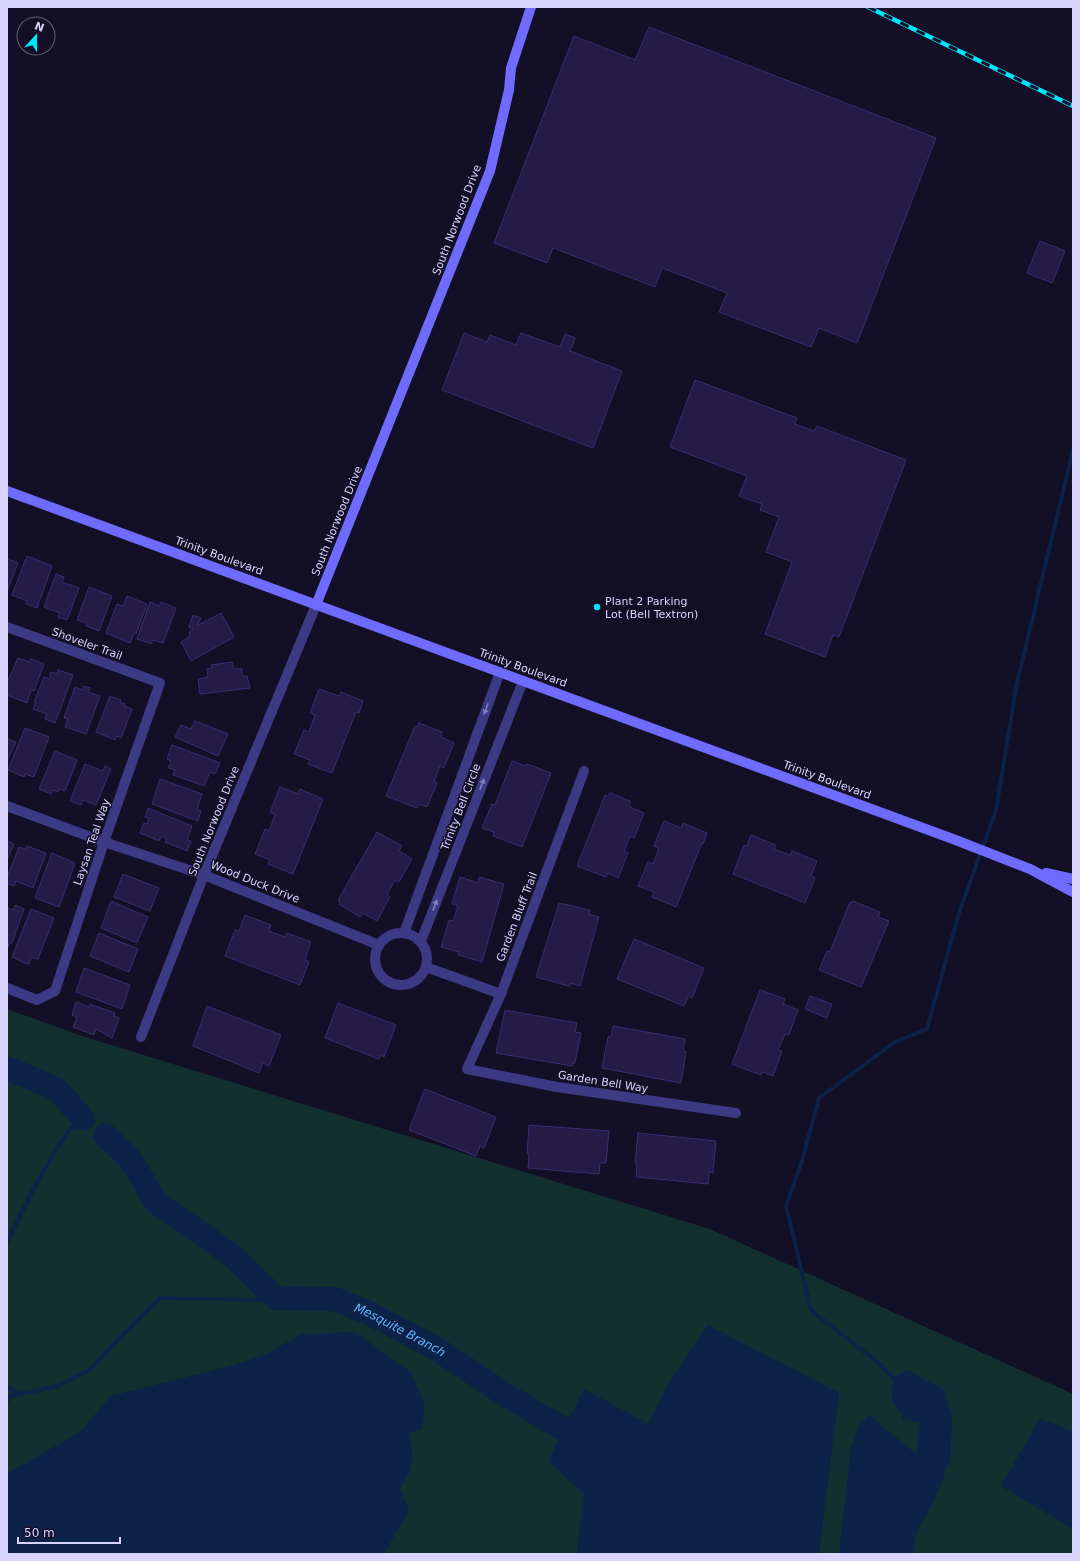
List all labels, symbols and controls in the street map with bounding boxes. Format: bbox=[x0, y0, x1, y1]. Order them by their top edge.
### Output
north arrow bbox=[16, 16, 56, 56]
text: N bbox=[33, 19, 46, 35]
street label: South Norwood Drive bbox=[430, 163, 484, 277]
street label: South Norwood Drive bbox=[309, 464, 365, 578]
street label: Trinity Boulevard bbox=[172, 534, 265, 578]
place label: Plant 2 Parking Lot (Bell Textron) bbox=[605, 595, 698, 621]
marker: Plant 2 Parking Lot (Bell Textron) bbox=[592, 602, 602, 612]
street label: Shoveler Trail bbox=[50, 625, 124, 663]
street label: Trinity Boulevard bbox=[476, 646, 569, 690]
one-way arrow bbox=[483, 703, 489, 715]
street label: Trinity Boulevard bbox=[780, 758, 873, 802]
street label: Trinity Bell Circle bbox=[438, 762, 484, 853]
street label: South Norwood Drive bbox=[186, 764, 242, 878]
one-way arrow bbox=[480, 777, 486, 789]
street label: Laysan Teal Way bbox=[71, 797, 113, 887]
street label: Wood Duck Drive bbox=[209, 858, 302, 906]
street label: Garden Bluff Trail bbox=[494, 870, 540, 964]
one-way arrow bbox=[433, 899, 439, 911]
street label: Garden Bell Way bbox=[557, 1068, 650, 1096]
water label: Mesquite Branch bbox=[352, 1301, 448, 1360]
scale bar bbox=[18, 1519, 120, 1545]
text: 50 m bbox=[24, 1526, 55, 1540]

